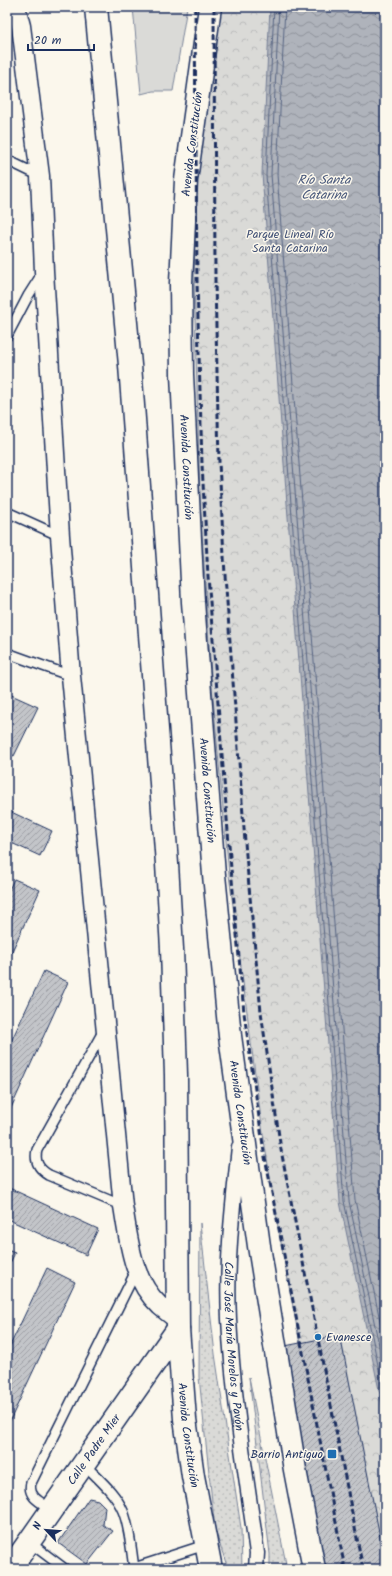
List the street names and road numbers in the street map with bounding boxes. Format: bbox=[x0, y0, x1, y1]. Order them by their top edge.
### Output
street label: Avenida Constitución bbox=[177, 91, 208, 198]
street label: Avenida Constitución bbox=[174, 414, 198, 520]
street label: Avenida Constitución bbox=[193, 737, 221, 844]
street label: Avenida Constitución bbox=[223, 1059, 257, 1166]
street label: Calle José María Morelos y Pavón bbox=[218, 1261, 249, 1432]
street label: Avenida Constitución bbox=[172, 1382, 204, 1489]
street label: Calle Padre Mier bbox=[63, 1409, 126, 1489]

